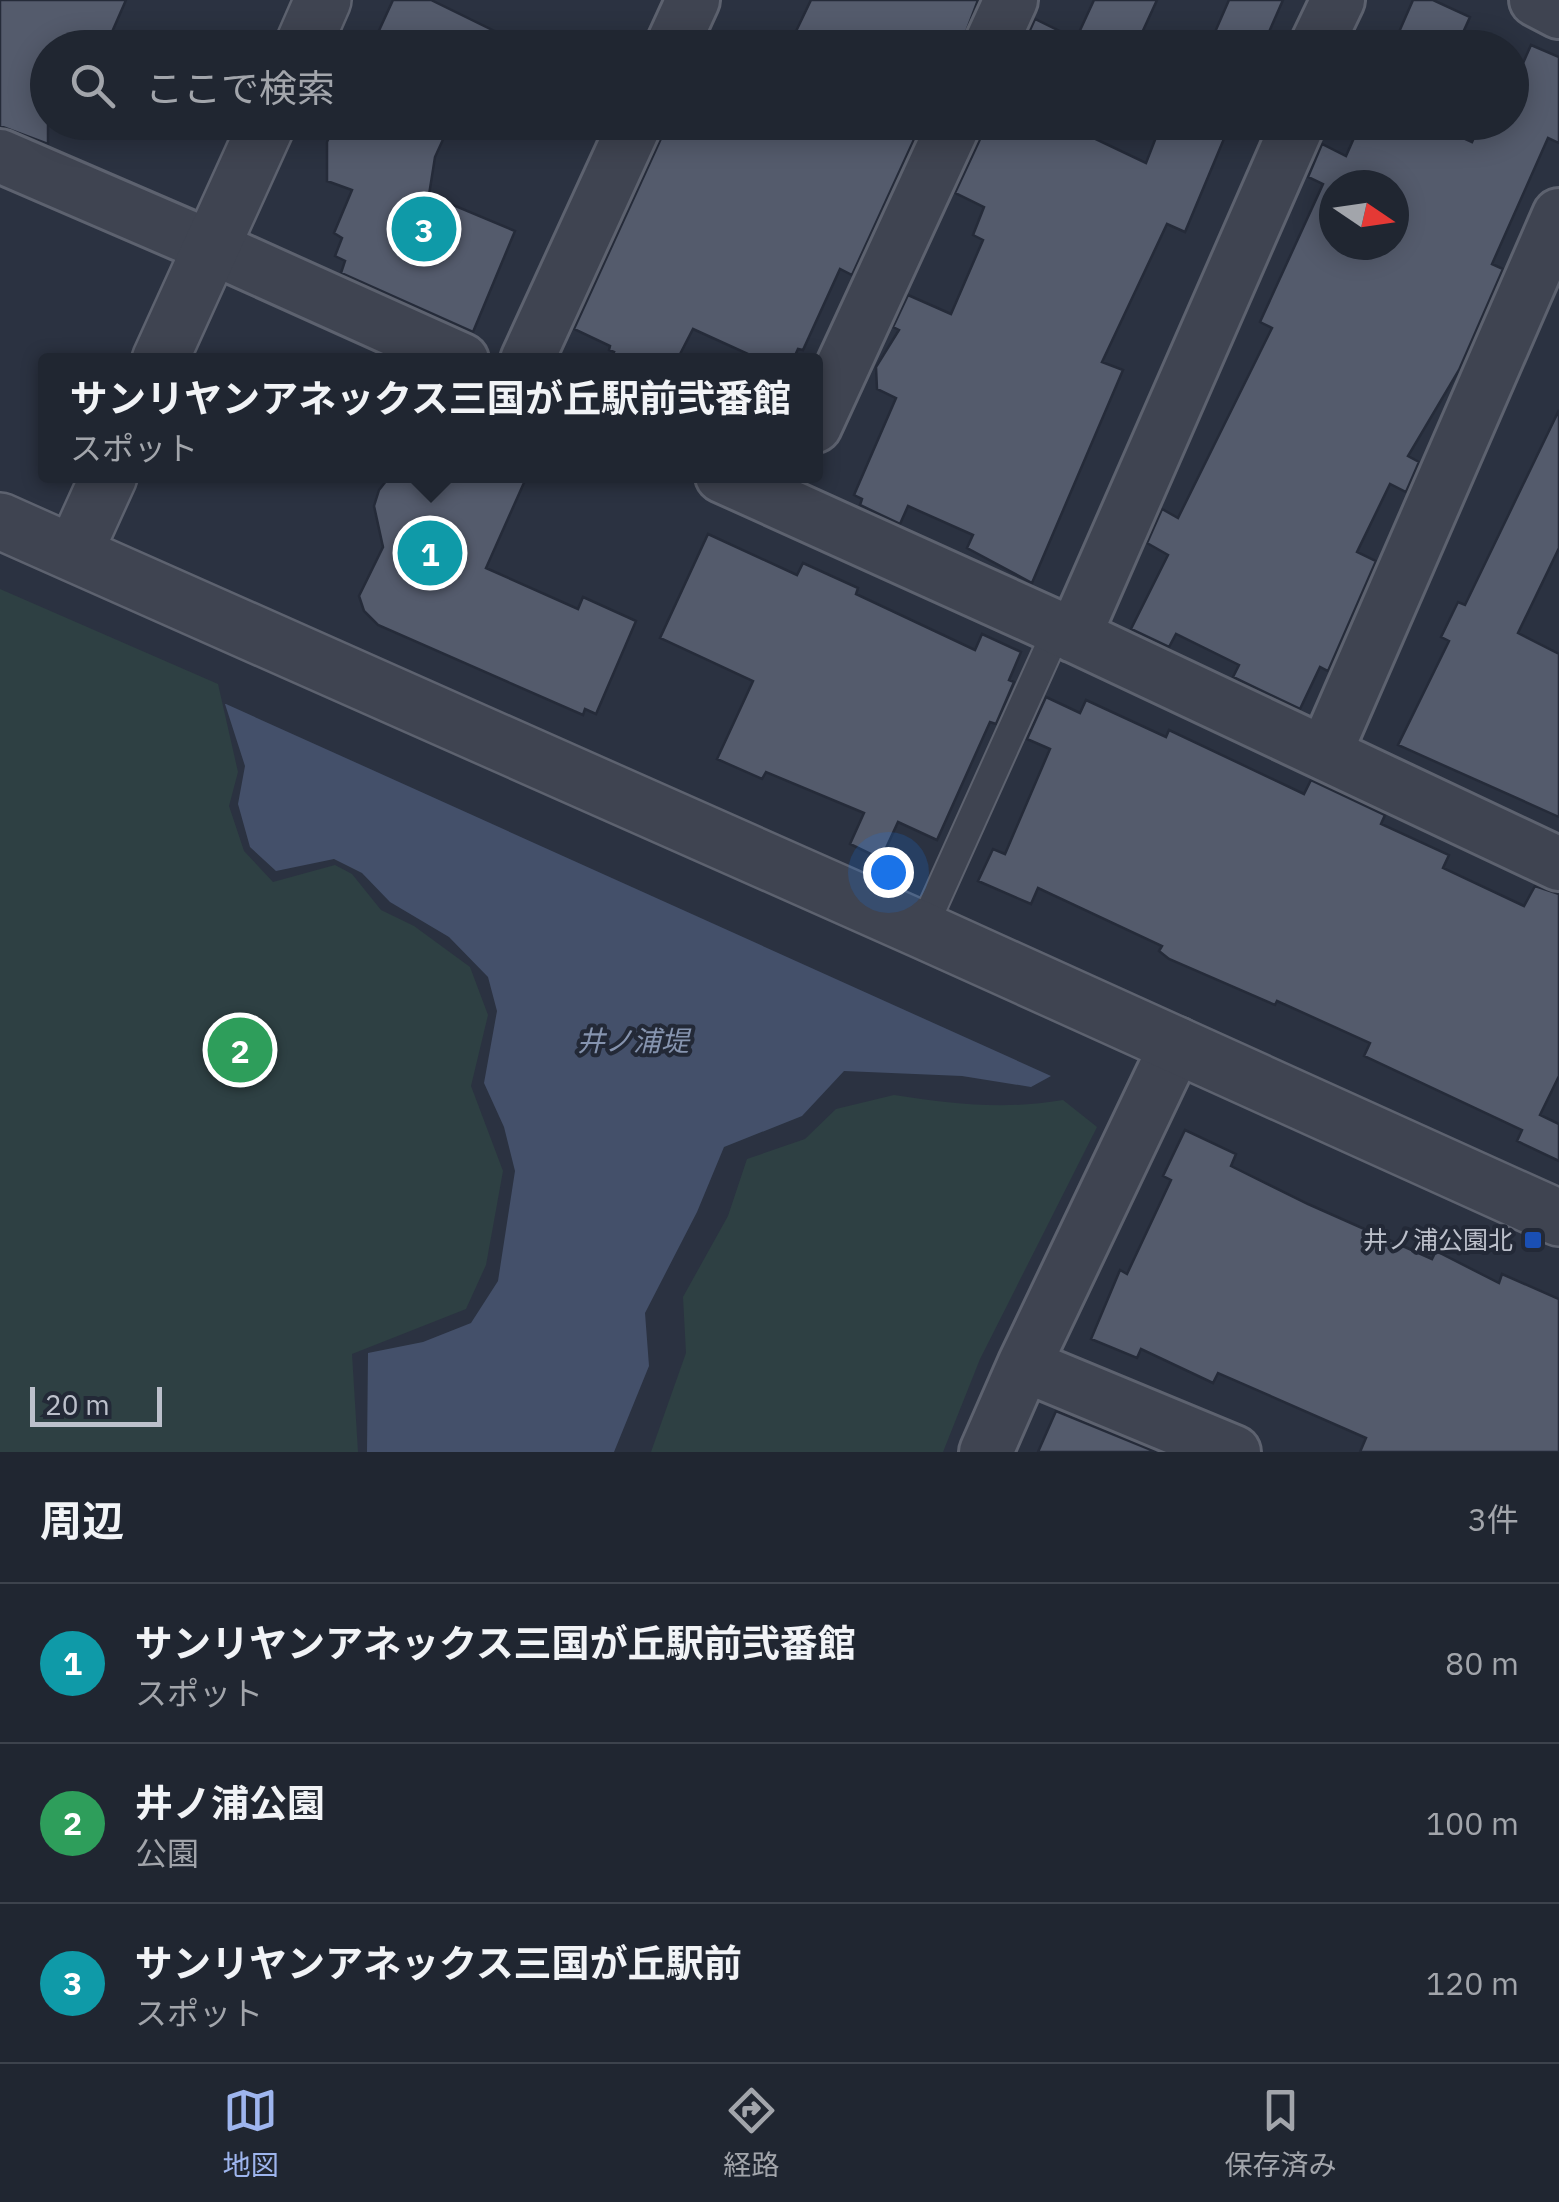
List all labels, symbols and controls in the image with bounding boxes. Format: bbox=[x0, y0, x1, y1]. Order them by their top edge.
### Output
search box bbox=[30, 30, 1529, 140]
icon: search bbox=[65, 58, 120, 113]
text: ここで検索 bbox=[145, 63, 335, 112]
north arrow bbox=[1319, 170, 1409, 260]
pin: 3 bbox=[392, 192, 456, 266]
popup bbox=[38, 353, 823, 483]
text: サンリヤンアネックス三国が丘駅前弐番館 bbox=[70, 373, 791, 422]
text: スポット bbox=[70, 427, 198, 469]
pin: 1 bbox=[398, 516, 462, 590]
your location bbox=[863, 847, 914, 898]
pin: 2 bbox=[208, 1012, 272, 1088]
water label: 井ノ浦堤 bbox=[577, 1022, 692, 1059]
place label: 井ノ浦公園北 bbox=[1363, 1223, 1513, 1256]
marker: 井ノ浦公園北 bbox=[1522, 1229, 1544, 1251]
scale bar bbox=[30, 1382, 162, 1426]
text: 20 m bbox=[45, 1386, 110, 1423]
text: 周辺 bbox=[40, 1493, 124, 1548]
text: 3件 bbox=[1468, 1498, 1519, 1540]
text: サンリヤンアネックス三国が丘駅前弐番館 bbox=[135, 1618, 856, 1667]
text: 1 bbox=[63, 1642, 82, 1684]
text: 80 m bbox=[1445, 1642, 1519, 1684]
text: スポット bbox=[135, 1672, 263, 1714]
text: 井ノ浦公園 bbox=[135, 1778, 325, 1827]
text: 2 bbox=[63, 1802, 82, 1844]
text: 100 m bbox=[1426, 1802, 1519, 1844]
text: 公園 bbox=[135, 1832, 199, 1874]
text: サンリヤンアネックス三国が丘駅前 bbox=[135, 1938, 742, 1987]
text: 3 bbox=[63, 1962, 82, 2004]
text: 120 m bbox=[1426, 1962, 1519, 2004]
text: スポット bbox=[135, 1992, 263, 2034]
tab: 地図 bbox=[222, 2083, 279, 2183]
tab: 経路 bbox=[723, 2083, 780, 2183]
tab: 保存済み bbox=[1224, 2083, 1337, 2183]

